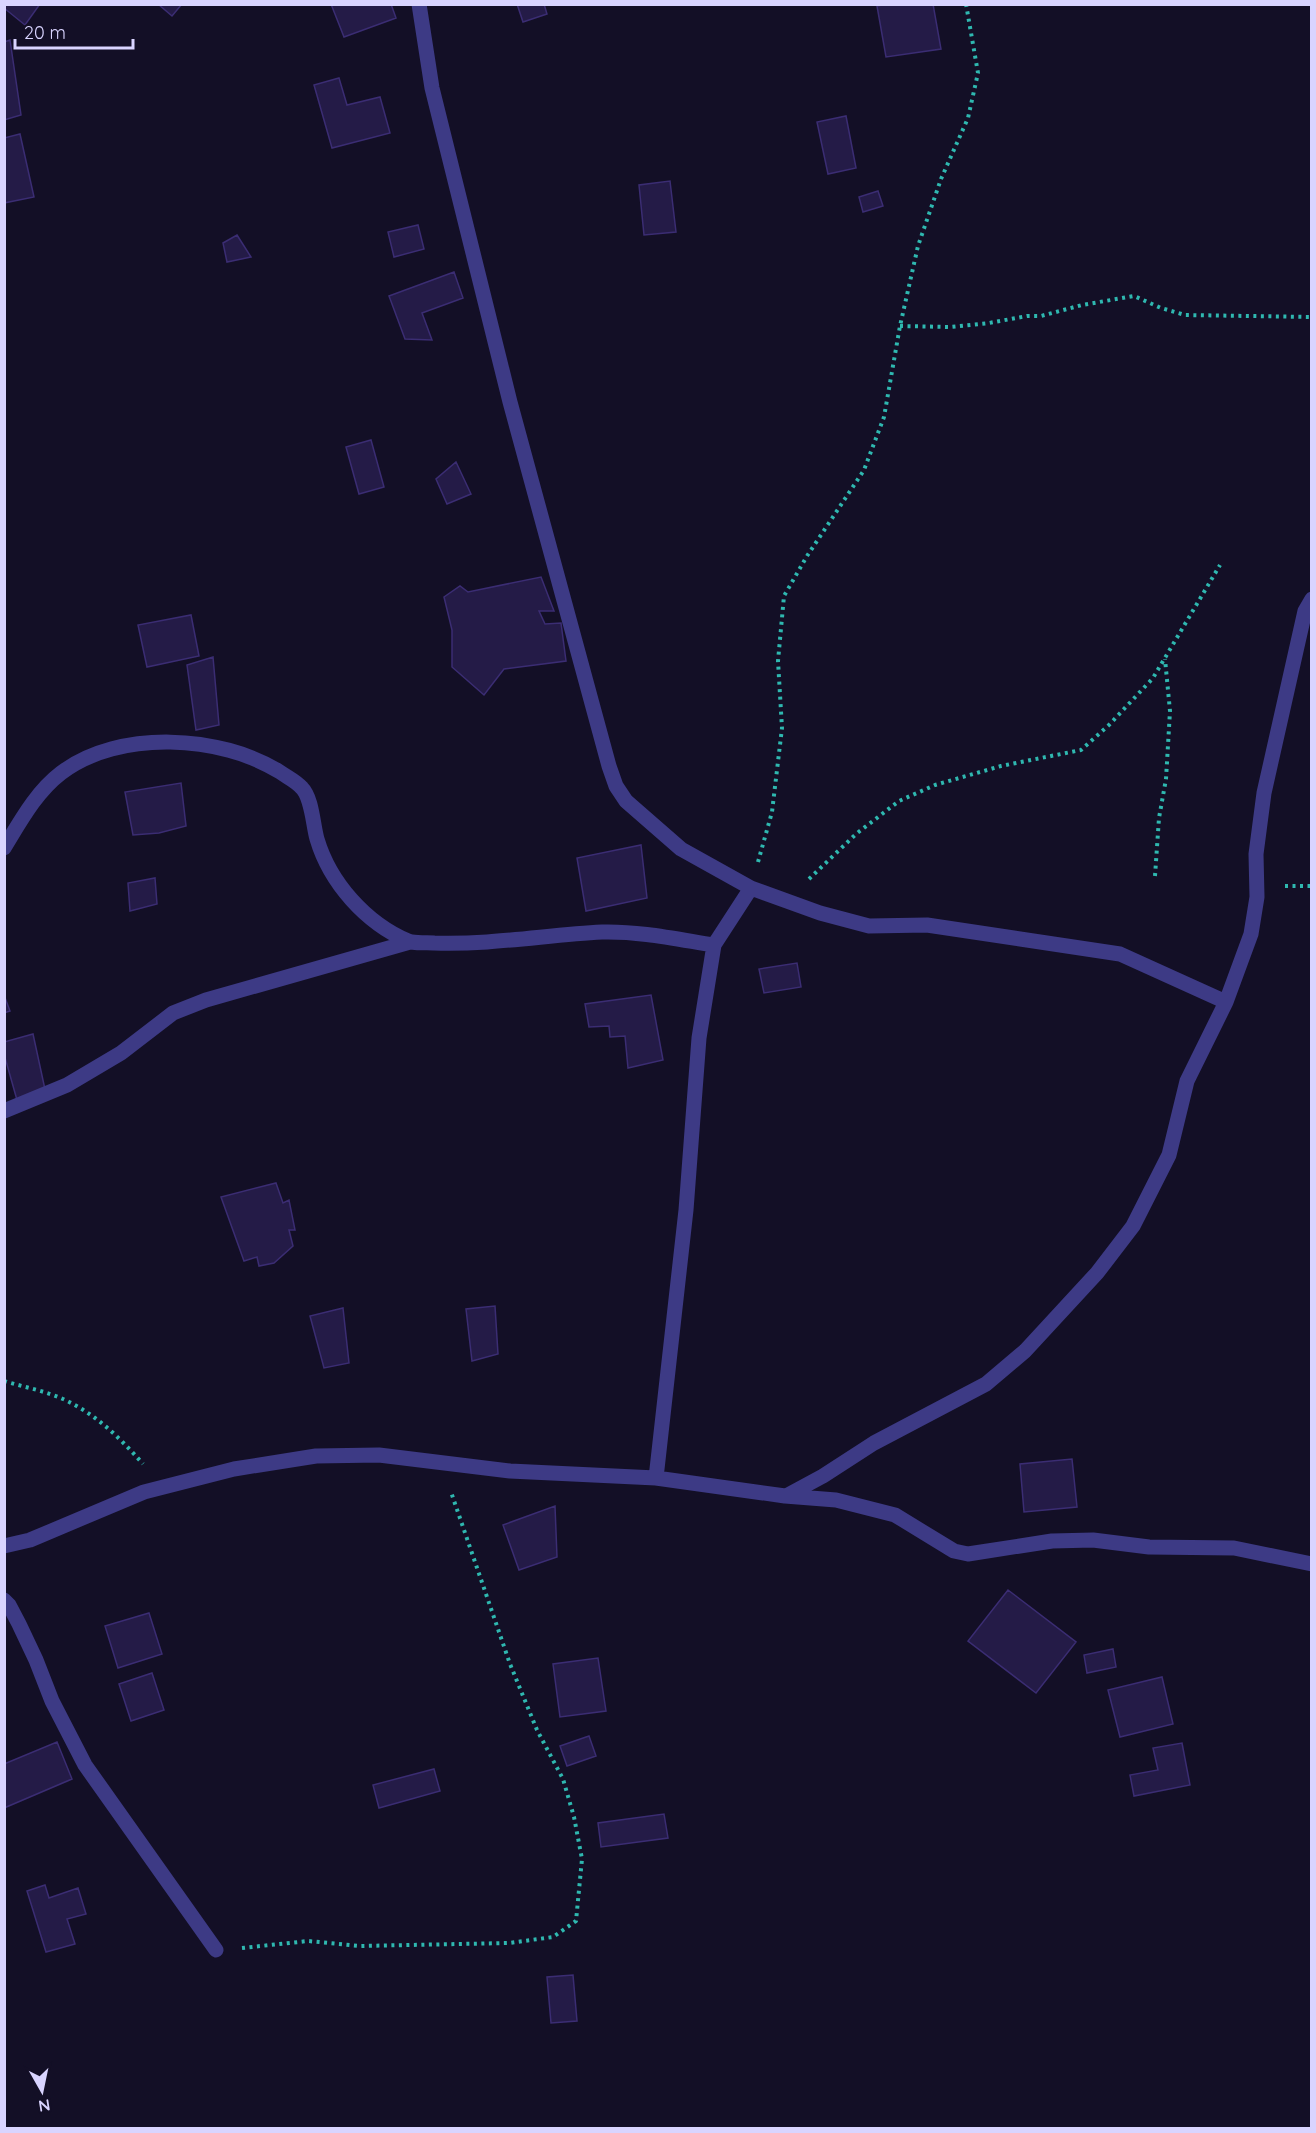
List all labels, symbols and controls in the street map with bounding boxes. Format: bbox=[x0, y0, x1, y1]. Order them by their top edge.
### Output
scale bar bbox=[15, 12, 134, 50]
text: 20 m bbox=[24, 21, 66, 44]
north arrow bbox=[12, 2061, 72, 2121]
text: N bbox=[37, 2095, 52, 2117]

